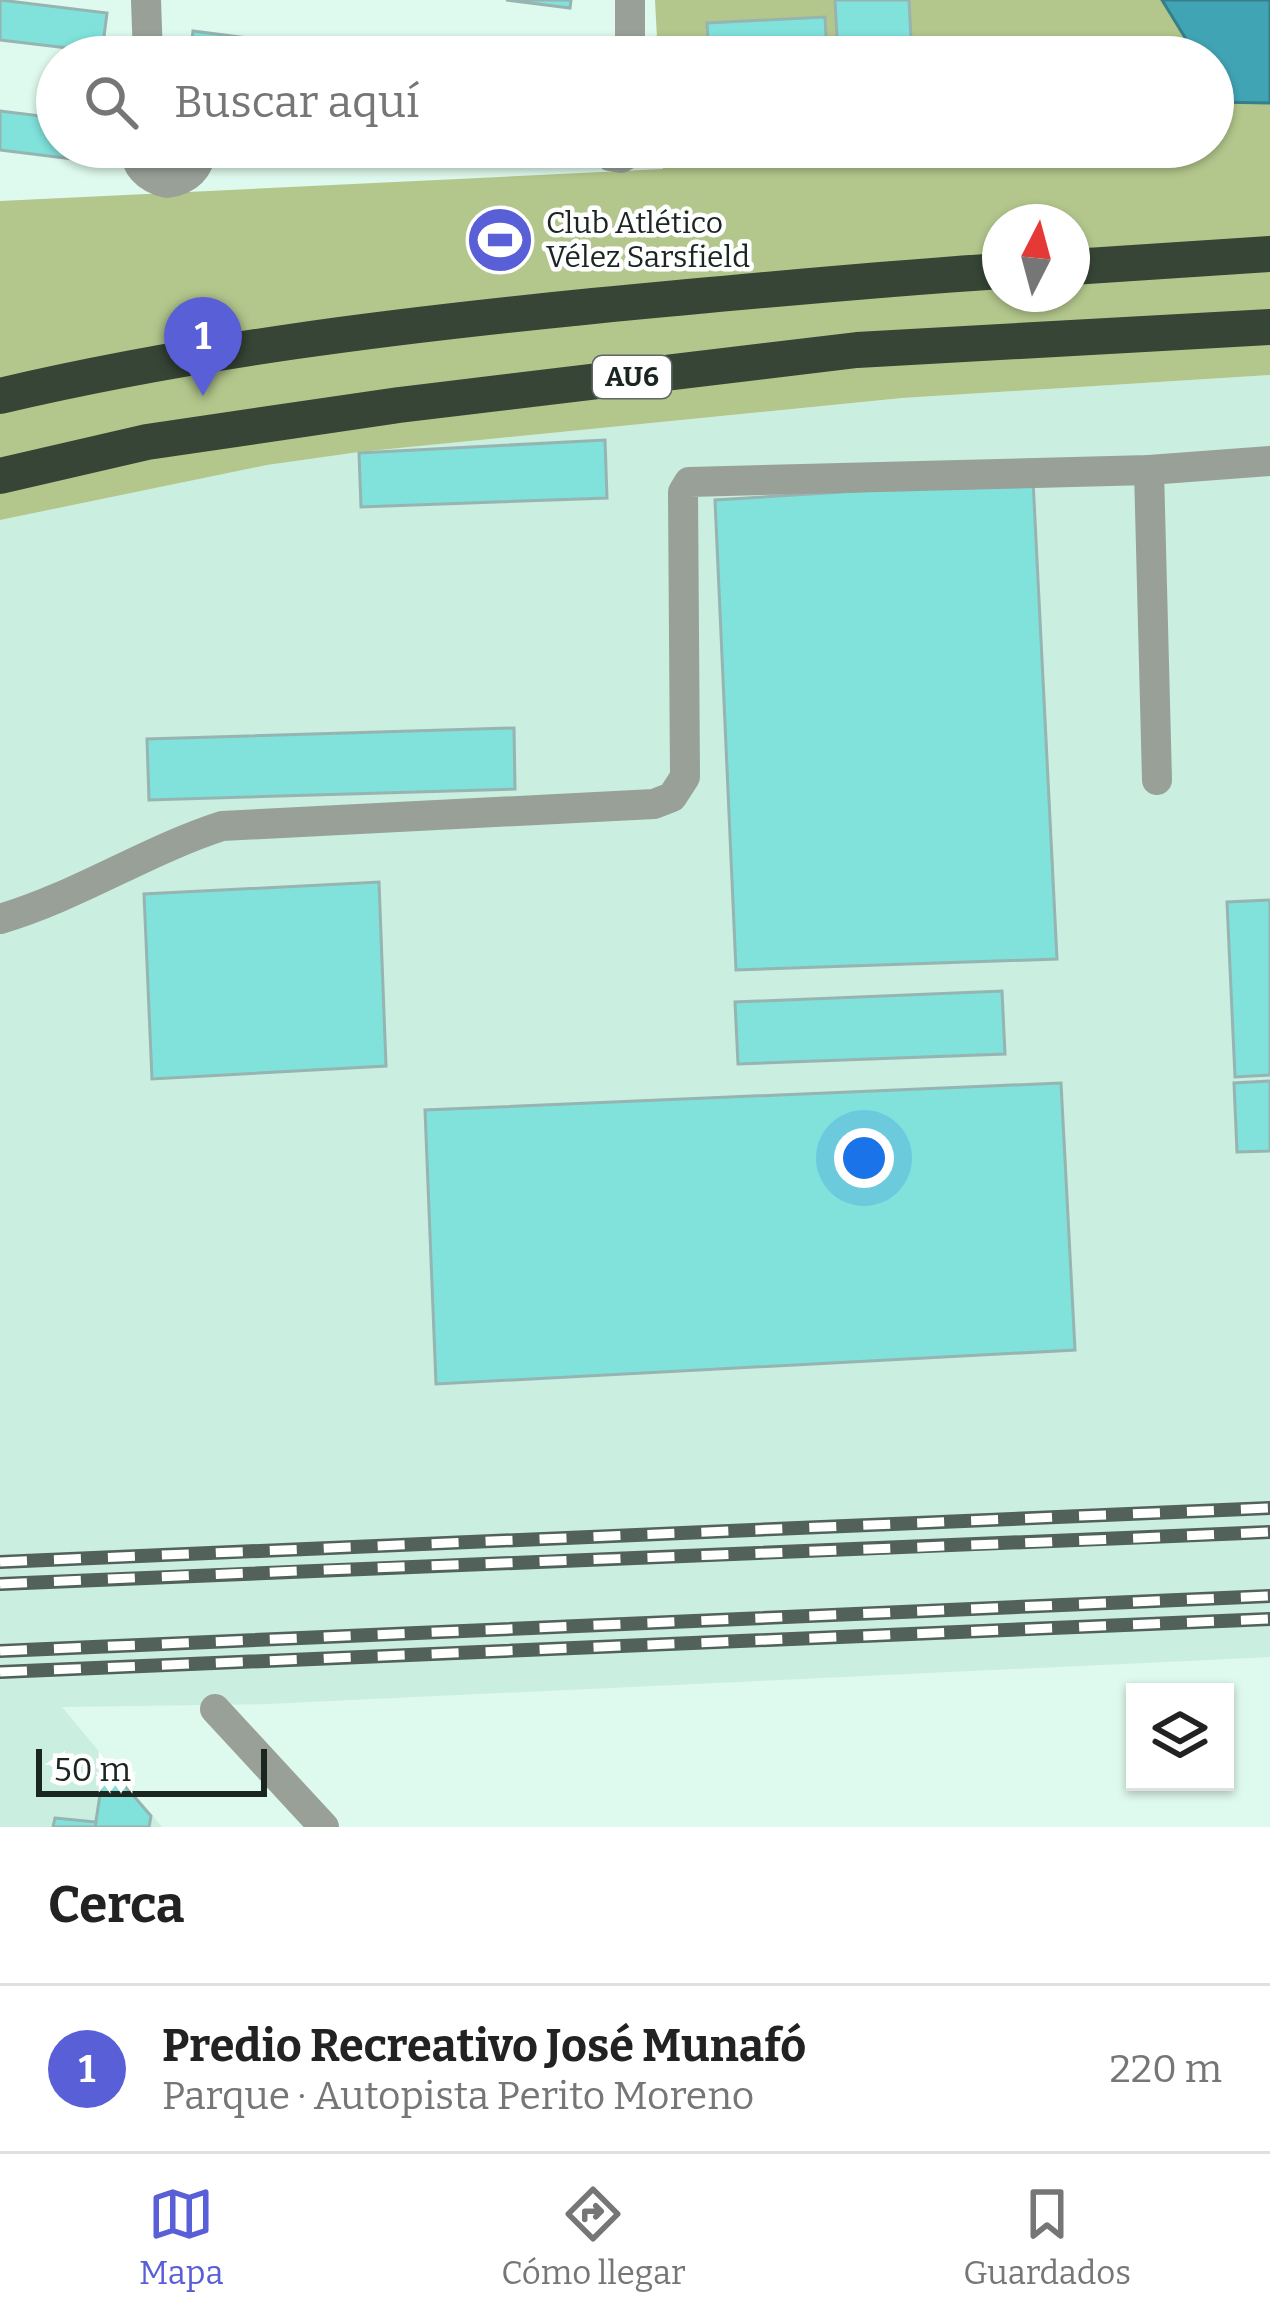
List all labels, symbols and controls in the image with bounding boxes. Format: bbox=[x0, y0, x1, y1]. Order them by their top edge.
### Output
search box bbox=[36, 36, 1234, 168]
icon: search bbox=[78, 69, 144, 135]
text: Buscar aquí bbox=[174, 75, 419, 129]
north arrow bbox=[982, 204, 1090, 312]
sports icon: Club Atlético Vélez Sarsfield bbox=[465, 205, 535, 275]
place label: Club Atlético Vélez Sarsfield bbox=[546, 205, 750, 275]
pin: 1 bbox=[164, 297, 242, 396]
road number: AU6 bbox=[593, 356, 671, 398]
your location bbox=[834, 1128, 894, 1188]
map controls bbox=[1126, 1683, 1234, 1791]
button: layers bbox=[1126, 1683, 1234, 1791]
scale bar bbox=[36, 1743, 267, 1796]
text: 50 m bbox=[54, 1750, 131, 1790]
text: Cerca bbox=[48, 1874, 184, 1936]
text: Predio Recreativo José Munafó bbox=[162, 2019, 806, 2073]
text: 1 bbox=[79, 2046, 95, 2092]
text: 220 m bbox=[1110, 2046, 1222, 2092]
text: Parque · Autopista Perito Moreno bbox=[162, 2073, 754, 2119]
tab: Mapa bbox=[139, 2181, 224, 2293]
tab: Cómo llegar bbox=[501, 2181, 686, 2293]
tab: Guardados bbox=[963, 2181, 1131, 2293]

